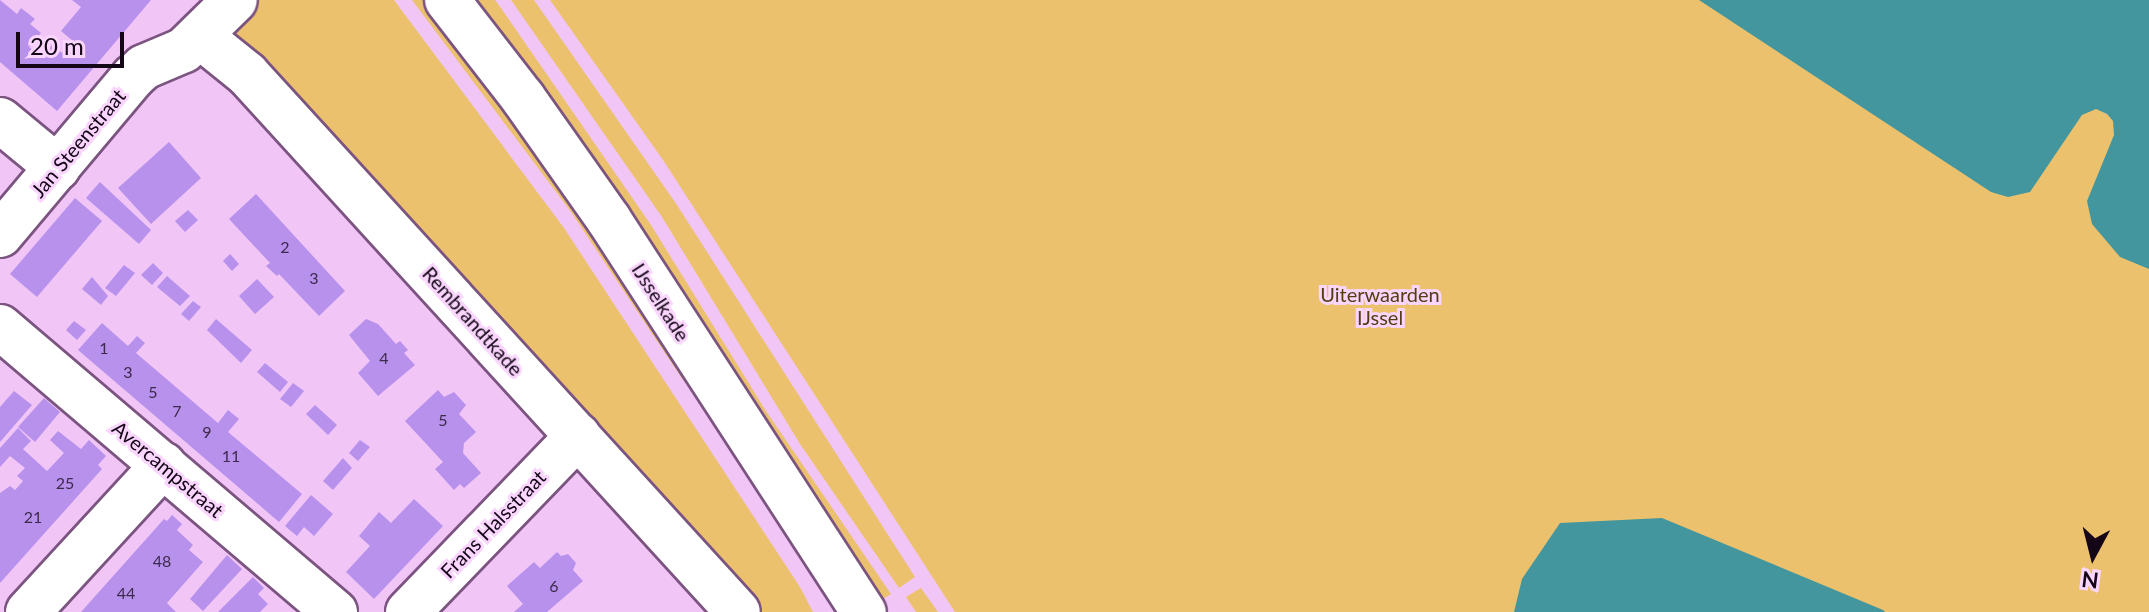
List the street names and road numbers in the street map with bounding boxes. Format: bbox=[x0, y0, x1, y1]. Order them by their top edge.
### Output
street label: Jan Steenstraat bbox=[26, 84, 130, 202]
street label: IJsselkade bbox=[627, 259, 695, 345]
street label: Rembrandtkade bbox=[418, 261, 528, 381]
street label: Avercampstraat bbox=[108, 416, 228, 522]
street label: Frans Halsstraat bbox=[436, 465, 550, 583]

